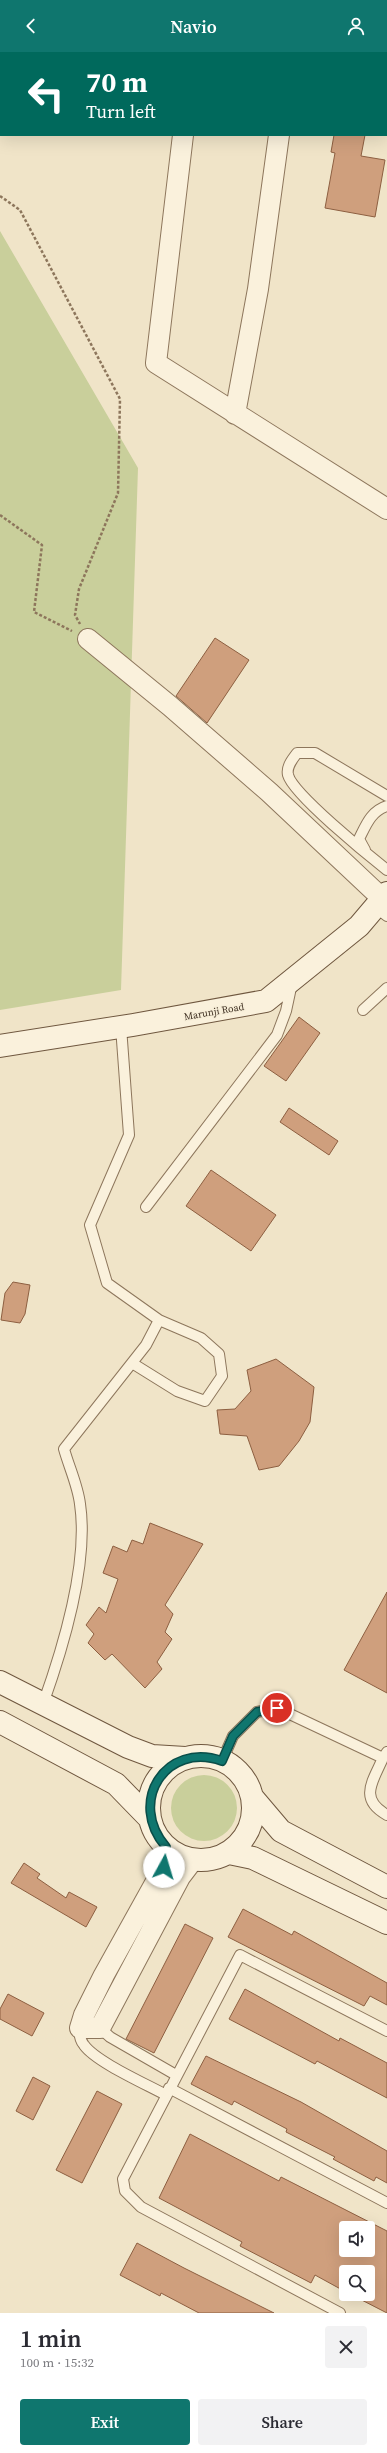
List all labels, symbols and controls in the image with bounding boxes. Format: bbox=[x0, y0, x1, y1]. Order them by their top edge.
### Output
text: Navio bbox=[170, 14, 217, 39]
icon: back bbox=[20, 15, 42, 37]
icon: person bbox=[345, 15, 367, 37]
text: 70 m bbox=[86, 63, 148, 101]
icon: left bbox=[20, 68, 72, 120]
text: Turn left bbox=[86, 99, 156, 124]
street label: Marunji Road bbox=[183, 1000, 245, 1023]
pin bbox=[260, 1691, 294, 1725]
icon: arrive bbox=[266, 1697, 288, 1719]
position arrow bbox=[143, 1846, 185, 1888]
map controls bbox=[339, 2221, 375, 2301]
button: sound bbox=[339, 2221, 375, 2257]
button: search bbox=[339, 2265, 375, 2301]
text: 1 min bbox=[20, 2322, 82, 2355]
button: close bbox=[325, 2326, 367, 2368]
text: 100 m · 15:32 bbox=[20, 2354, 94, 2371]
button: Exit bbox=[20, 2399, 190, 2445]
button: Share bbox=[198, 2399, 367, 2445]

